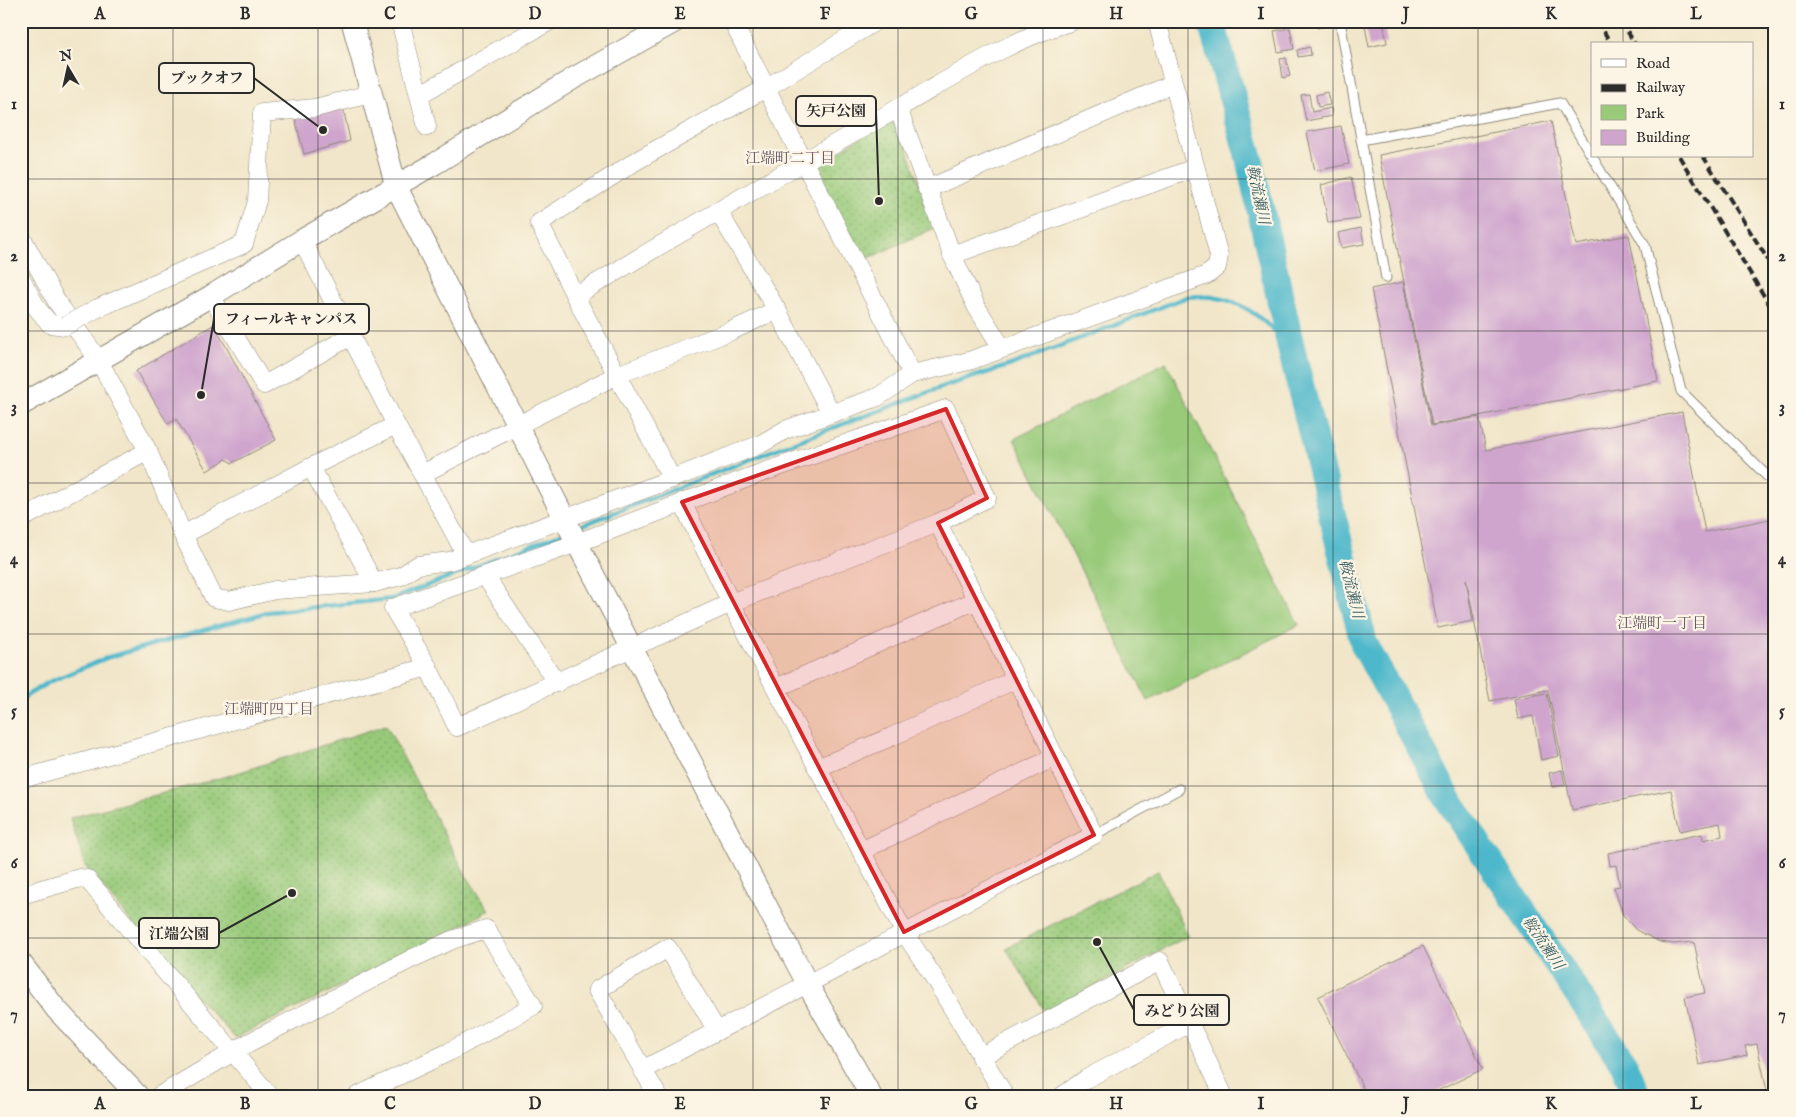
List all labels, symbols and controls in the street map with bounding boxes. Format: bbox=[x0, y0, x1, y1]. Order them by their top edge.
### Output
text: A bbox=[94, 5, 107, 25]
text: B bbox=[240, 5, 251, 25]
text: C bbox=[384, 5, 396, 25]
text: D bbox=[529, 5, 542, 25]
text: E bbox=[674, 5, 686, 25]
text: F bbox=[820, 5, 831, 25]
text: G bbox=[965, 5, 978, 25]
text: H bbox=[1109, 5, 1123, 25]
text: I bbox=[1258, 5, 1265, 25]
text: J bbox=[1401, 5, 1410, 25]
text: K bbox=[1545, 5, 1558, 25]
text: L bbox=[1690, 5, 1702, 25]
north arrow bbox=[42, 42, 92, 92]
legend bbox=[1591, 42, 1754, 158]
text: N bbox=[58, 46, 74, 66]
text: Road bbox=[1636, 54, 1671, 73]
callout: ブックオフ bbox=[159, 63, 254, 93]
text: ブックオフ bbox=[170, 69, 244, 88]
text: Railway bbox=[1636, 78, 1686, 97]
text: 1 bbox=[11, 95, 17, 115]
text: 1 bbox=[1779, 95, 1785, 115]
callout: 矢戸公園 bbox=[796, 96, 876, 126]
text: 矢戸公園 bbox=[806, 102, 866, 121]
text: Park bbox=[1636, 104, 1666, 123]
text: Building bbox=[1636, 128, 1691, 147]
district label: 江端町二丁目 bbox=[745, 149, 835, 168]
water label: 鞍流瀬川 bbox=[1242, 164, 1274, 228]
text: 2 bbox=[10, 247, 18, 267]
text: 2 bbox=[1778, 247, 1786, 267]
callout: フィールキャンパス bbox=[214, 304, 369, 334]
text: フィールキャンパス bbox=[225, 310, 357, 329]
text: 3 bbox=[11, 398, 17, 418]
text: 3 bbox=[1779, 398, 1785, 418]
text: 4 bbox=[10, 550, 19, 570]
text: 4 bbox=[1778, 550, 1787, 570]
water label: 鞍流瀬川 bbox=[1335, 558, 1368, 622]
district label: 江端町一丁目 bbox=[1617, 614, 1707, 633]
district label: 江端町四丁目 bbox=[224, 700, 314, 719]
text: 5 bbox=[11, 702, 17, 722]
text: 5 bbox=[1779, 702, 1785, 722]
text: 6 bbox=[11, 854, 19, 874]
text: 6 bbox=[1779, 854, 1787, 874]
water label: 鞍流瀬川 bbox=[1518, 913, 1569, 975]
callout: 江端公園 bbox=[139, 918, 219, 948]
text: 江端公園 bbox=[149, 925, 209, 944]
callout: みどり公園 bbox=[1134, 995, 1229, 1025]
text: みどり公園 bbox=[1144, 1002, 1220, 1021]
text: 7 bbox=[10, 1005, 18, 1025]
text: 7 bbox=[1778, 1005, 1786, 1025]
text: A bbox=[94, 1095, 107, 1115]
text: B bbox=[240, 1095, 251, 1115]
text: C bbox=[384, 1095, 396, 1115]
text: D bbox=[529, 1095, 542, 1115]
text: E bbox=[674, 1095, 686, 1115]
text: F bbox=[820, 1095, 831, 1115]
text: G bbox=[965, 1095, 978, 1115]
text: H bbox=[1109, 1095, 1123, 1115]
text: I bbox=[1258, 1095, 1265, 1115]
text: J bbox=[1401, 1095, 1410, 1115]
text: K bbox=[1545, 1095, 1558, 1115]
text: L bbox=[1690, 1095, 1702, 1115]

